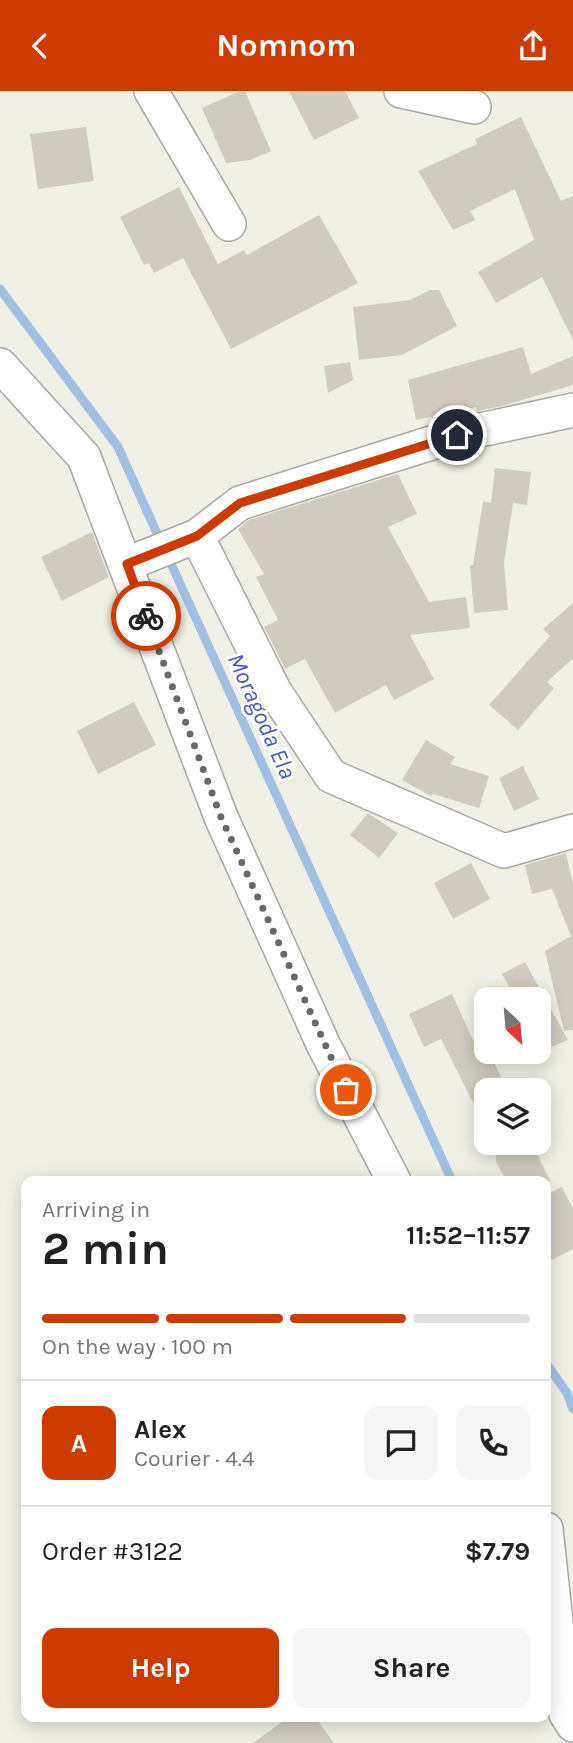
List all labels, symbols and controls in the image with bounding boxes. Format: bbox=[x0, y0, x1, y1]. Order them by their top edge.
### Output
icon: back bbox=[21, 27, 59, 65]
text: Nomnom bbox=[217, 27, 356, 64]
icon: share bbox=[514, 27, 552, 65]
pin bbox=[427, 405, 487, 465]
icon: home bbox=[438, 416, 476, 454]
courier bbox=[111, 581, 181, 651]
icon: bike bbox=[127, 597, 165, 635]
water label: Moragoda Ela bbox=[222, 649, 302, 783]
north arrow bbox=[474, 987, 551, 1064]
map controls bbox=[474, 987, 551, 1155]
pin bbox=[316, 1060, 376, 1120]
icon: bag bbox=[327, 1071, 365, 1109]
button: layers bbox=[474, 1078, 551, 1155]
text: Arriving in bbox=[42, 1196, 150, 1223]
text: 11:52–11:57 bbox=[406, 1220, 530, 1251]
text: 2 min bbox=[42, 1222, 169, 1276]
text: On the way · 100 m bbox=[42, 1333, 233, 1360]
button: chat bbox=[364, 1406, 438, 1480]
button: phone bbox=[456, 1406, 530, 1480]
text: Alex bbox=[134, 1414, 186, 1445]
text: A bbox=[71, 1428, 87, 1459]
text: Courier · 4.4 bbox=[134, 1445, 255, 1472]
text: Order #3122 bbox=[42, 1536, 183, 1567]
text: $7.79 bbox=[465, 1536, 530, 1567]
button: Help bbox=[42, 1628, 279, 1708]
button: Share bbox=[293, 1628, 530, 1708]

